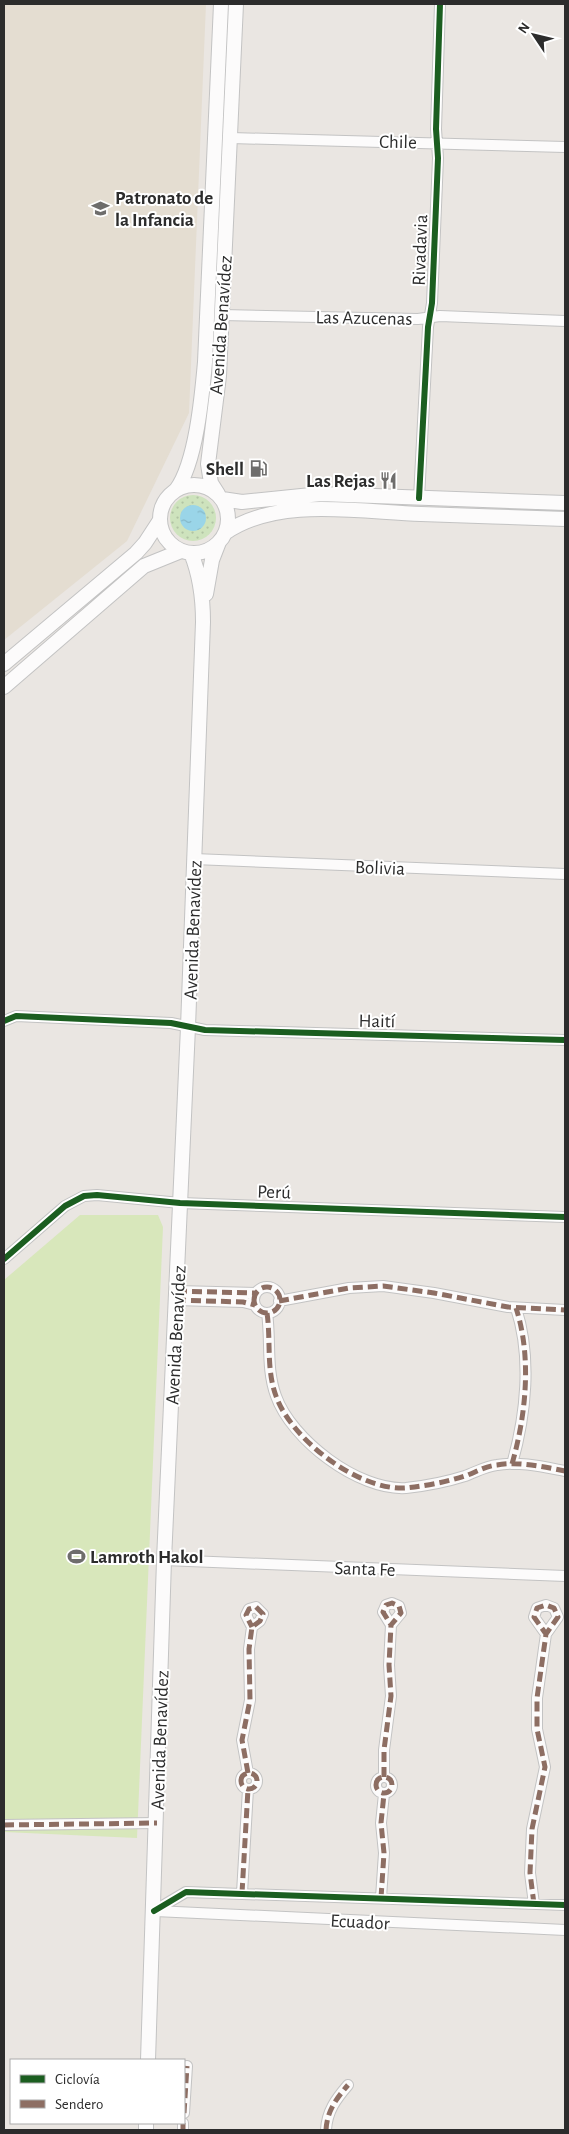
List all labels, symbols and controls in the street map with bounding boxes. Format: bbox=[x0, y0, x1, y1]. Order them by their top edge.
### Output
north arrow bbox=[509, 10, 559, 60]
text: N bbox=[516, 20, 533, 36]
street label: Chile bbox=[379, 133, 417, 152]
place label: Patronato de la Infancia bbox=[115, 189, 213, 230]
school or university icon: Patronato de la Infancia bbox=[91, 198, 111, 218]
street label: Rivadavia bbox=[410, 214, 431, 286]
street label: Avenida Benavídez bbox=[207, 255, 236, 395]
street label: Las Azucenas bbox=[315, 308, 413, 329]
fuel station icon: Shell bbox=[248, 458, 268, 478]
place label: Shell bbox=[206, 460, 244, 479]
restaurant icon: Las Rejas bbox=[379, 470, 399, 490]
place label: Las Rejas bbox=[306, 472, 375, 491]
street label: Bolivia bbox=[355, 858, 405, 879]
street label: Avenida Benavídez bbox=[182, 860, 205, 1000]
street label: Haití bbox=[358, 1012, 396, 1031]
street label: Perú bbox=[257, 1182, 291, 1203]
street label: Avenida Benavídez bbox=[163, 1265, 190, 1405]
sports icon: Lamroth Hakol bbox=[66, 1546, 86, 1566]
place label: Lamroth Hakol bbox=[90, 1548, 203, 1567]
street label: Santa Fe bbox=[334, 1559, 396, 1580]
street label: Avenida Benavídez bbox=[149, 1670, 172, 1810]
street label: Ecuador bbox=[330, 1911, 390, 1934]
legend bbox=[10, 2059, 185, 2124]
text: Ciclovía bbox=[55, 2072, 100, 2087]
text: Sendero bbox=[55, 2097, 103, 2112]

